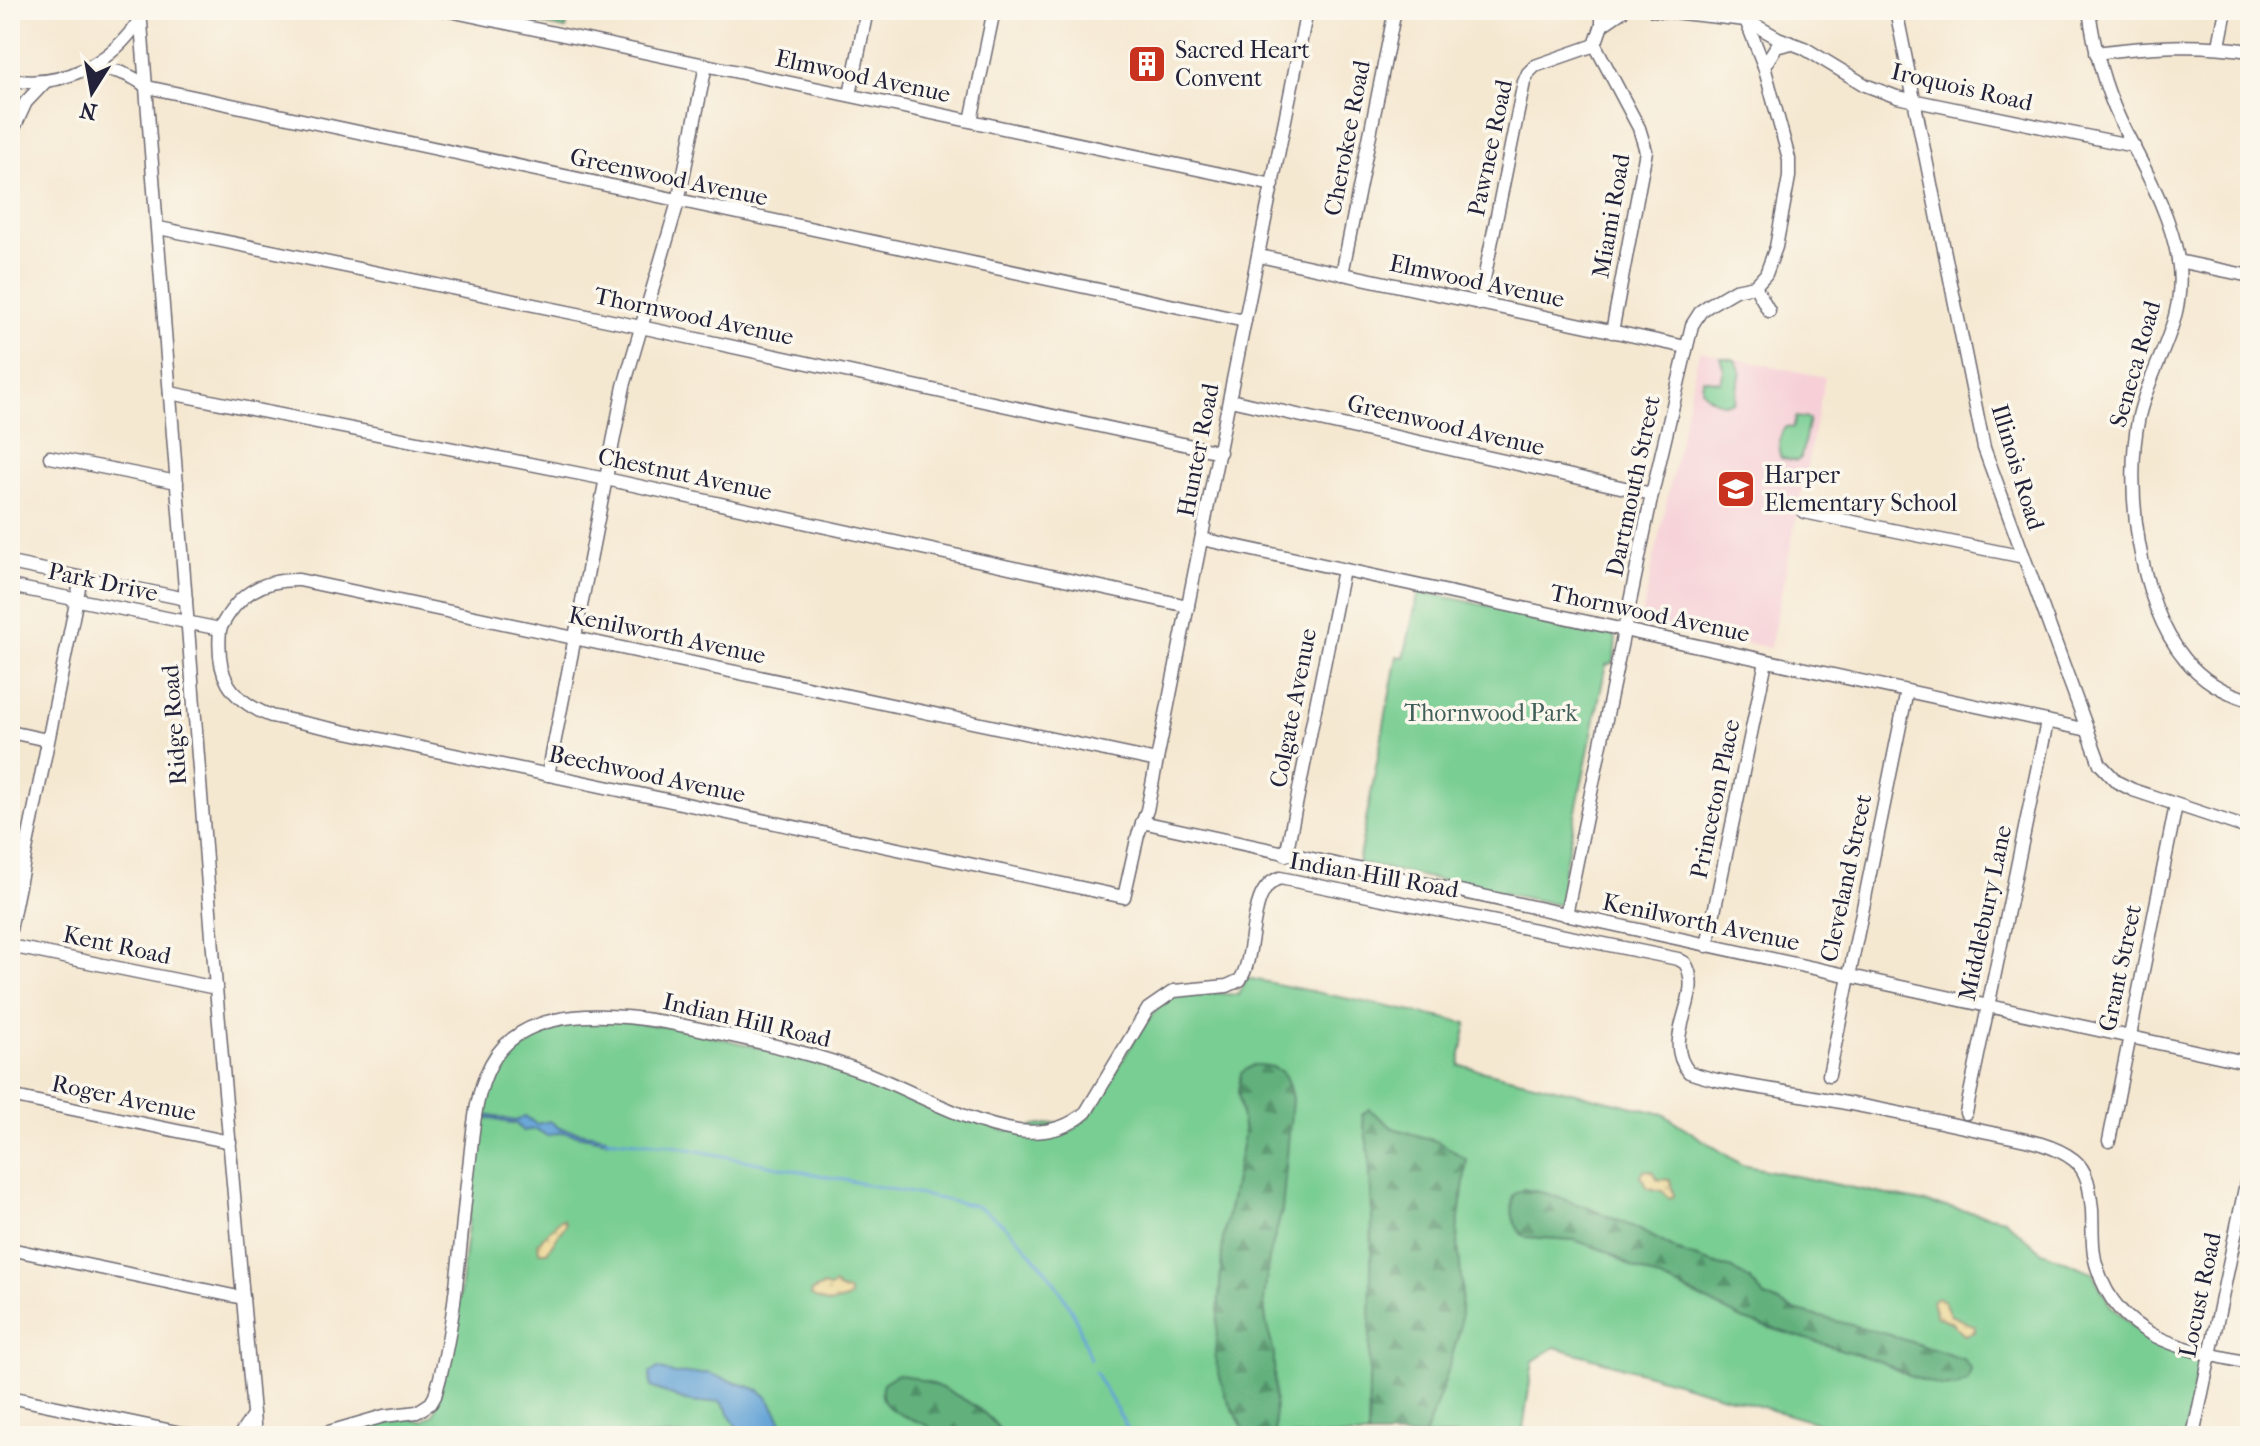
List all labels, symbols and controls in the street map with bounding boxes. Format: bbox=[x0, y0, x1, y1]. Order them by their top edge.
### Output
place label: Sacred Heart Convent bbox=[1175, 36, 1310, 92]
building icon: Sacred Heart Convent bbox=[1126, 43, 1168, 85]
street label: Elmwood Avenue bbox=[773, 44, 953, 108]
north arrow bbox=[52, 52, 132, 132]
street label: Cherokee Road bbox=[1318, 57, 1376, 218]
street label: Iroquois Road bbox=[1889, 57, 2036, 117]
street label: Pawnee Road bbox=[1462, 76, 1518, 219]
text: N bbox=[77, 96, 99, 125]
street label: Greenwood Avenue bbox=[567, 142, 771, 212]
street label: Miami Road bbox=[1586, 151, 1636, 280]
street label: Elmwood Avenue bbox=[1387, 249, 1567, 313]
street label: Thornwood Avenue bbox=[592, 281, 796, 351]
street label: Seneca Road bbox=[2104, 297, 2167, 430]
street label: Hunter Road bbox=[1171, 380, 1225, 519]
street label: Greenwood Avenue bbox=[1345, 389, 1548, 461]
street label: Dartmouth Street bbox=[1600, 393, 1666, 579]
street label: Illinois Road bbox=[1986, 401, 2051, 534]
street label: Chestnut Avenue bbox=[595, 442, 775, 506]
place label: Harper Elementary School bbox=[1764, 461, 1958, 517]
school or university icon: Harper Elementary School bbox=[1715, 468, 1757, 510]
street label: Park Drive bbox=[46, 557, 161, 607]
street label: Thornwood Avenue bbox=[1548, 578, 1752, 648]
street label: Kenilworth Avenue bbox=[566, 600, 768, 670]
street label: Colgate Avenue bbox=[1264, 626, 1322, 790]
street label: Ridge Road bbox=[156, 663, 192, 786]
park label: Thornwood Park bbox=[1404, 699, 1578, 727]
street label: Princeton Place bbox=[1684, 717, 1746, 881]
street label: Beechwood Avenue bbox=[546, 739, 748, 809]
street label: Cleveland Street bbox=[1815, 791, 1878, 964]
street label: Middlebury Lane bbox=[1953, 823, 2017, 1003]
street label: Indian Hill Road bbox=[1287, 846, 1462, 904]
street label: Kenilworth Avenue bbox=[1600, 887, 1802, 957]
street label: Grant Street bbox=[2093, 902, 2147, 1034]
street label: Kent Road bbox=[60, 920, 175, 970]
street label: Indian Hill Road bbox=[660, 987, 835, 1053]
street label: Roger Avenue bbox=[49, 1069, 199, 1127]
street label: Locust Road bbox=[2173, 1229, 2227, 1360]

